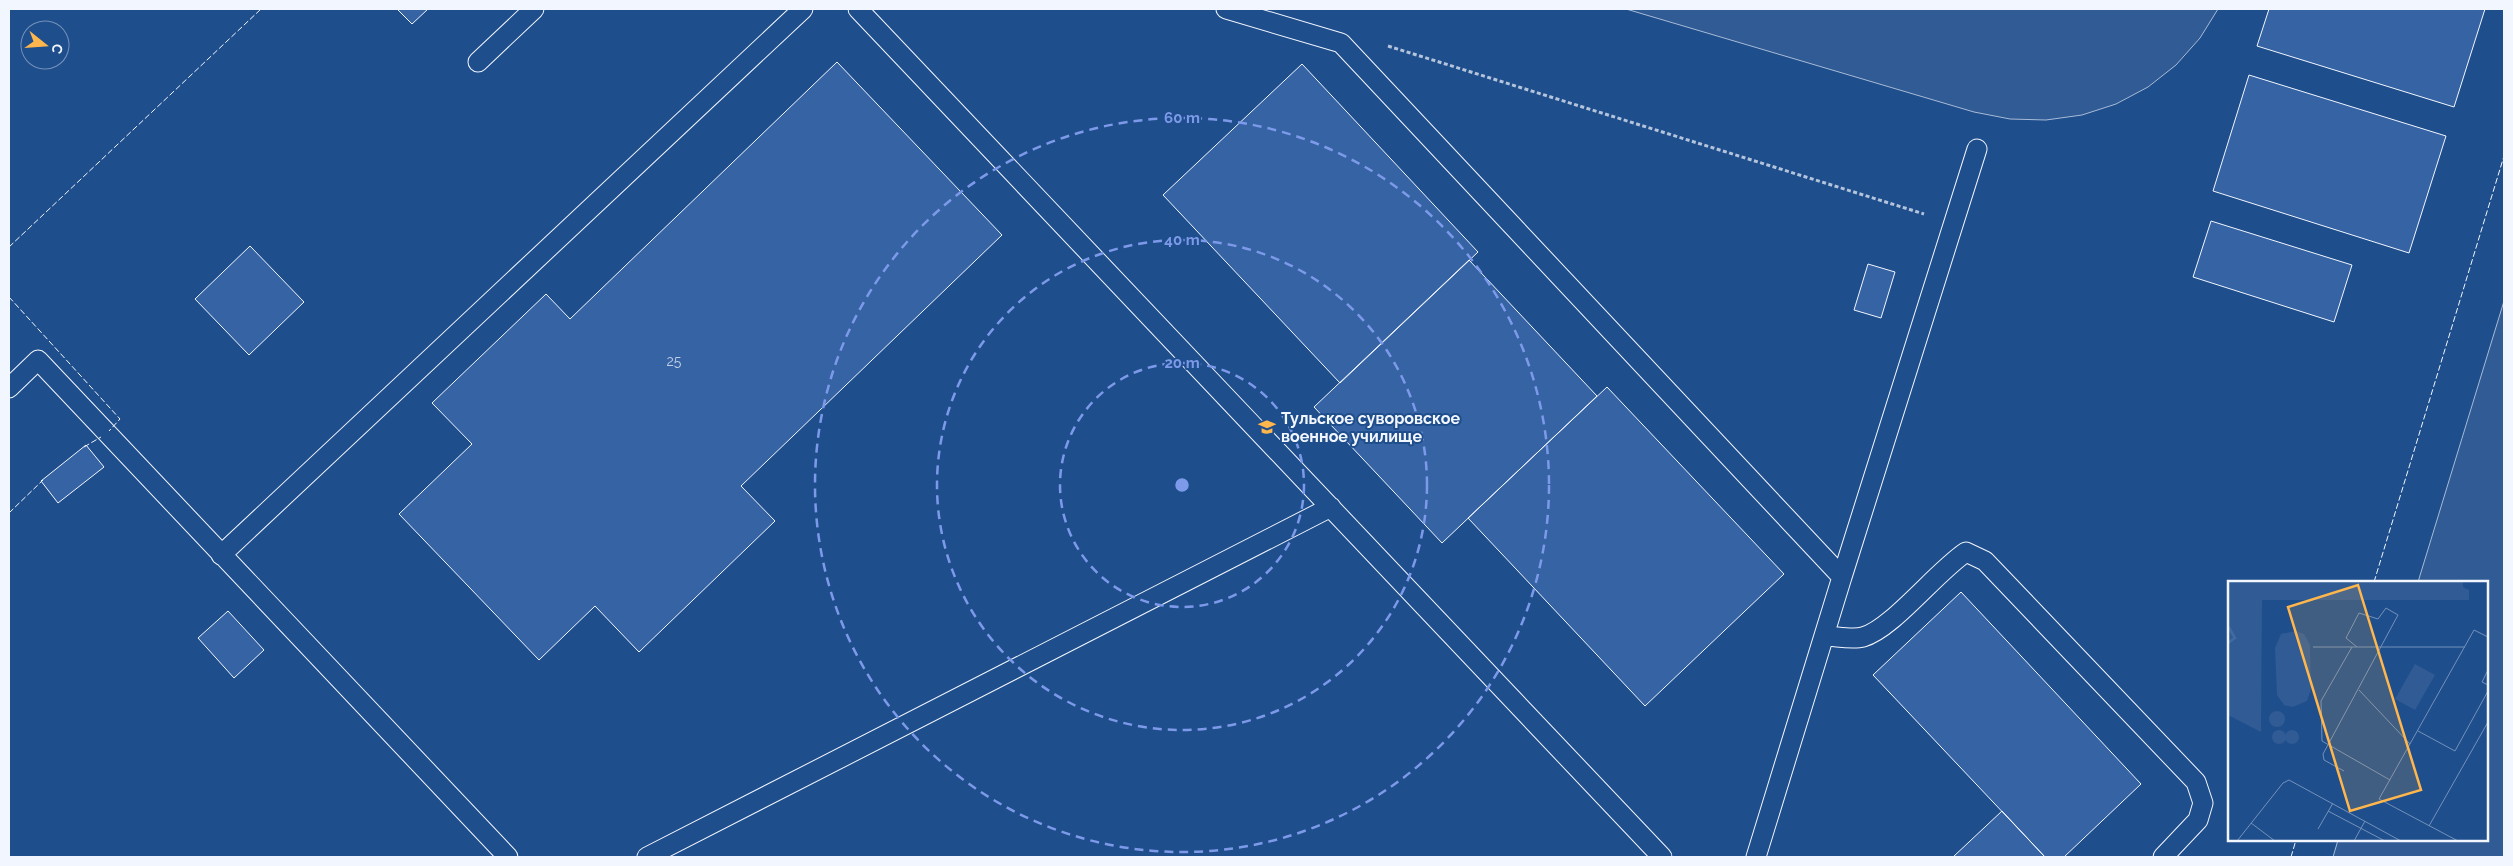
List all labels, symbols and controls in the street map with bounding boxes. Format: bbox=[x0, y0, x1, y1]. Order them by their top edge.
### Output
north arrow bbox=[20, 20, 70, 70]
text: С bbox=[48, 42, 66, 56]
text: 60 m bbox=[1164, 109, 1200, 127]
text: 40 m bbox=[1164, 231, 1200, 249]
house number: 25 bbox=[667, 353, 682, 369]
text: 20 m bbox=[1164, 354, 1200, 372]
place label: Тульское суворовское военное училище bbox=[1281, 409, 1460, 446]
school or university icon: Тульское суворовское военное училище bbox=[1257, 417, 1277, 437]
centre of rings bbox=[1173, 476, 1191, 494]
inset map bbox=[2228, 581, 2488, 841]

